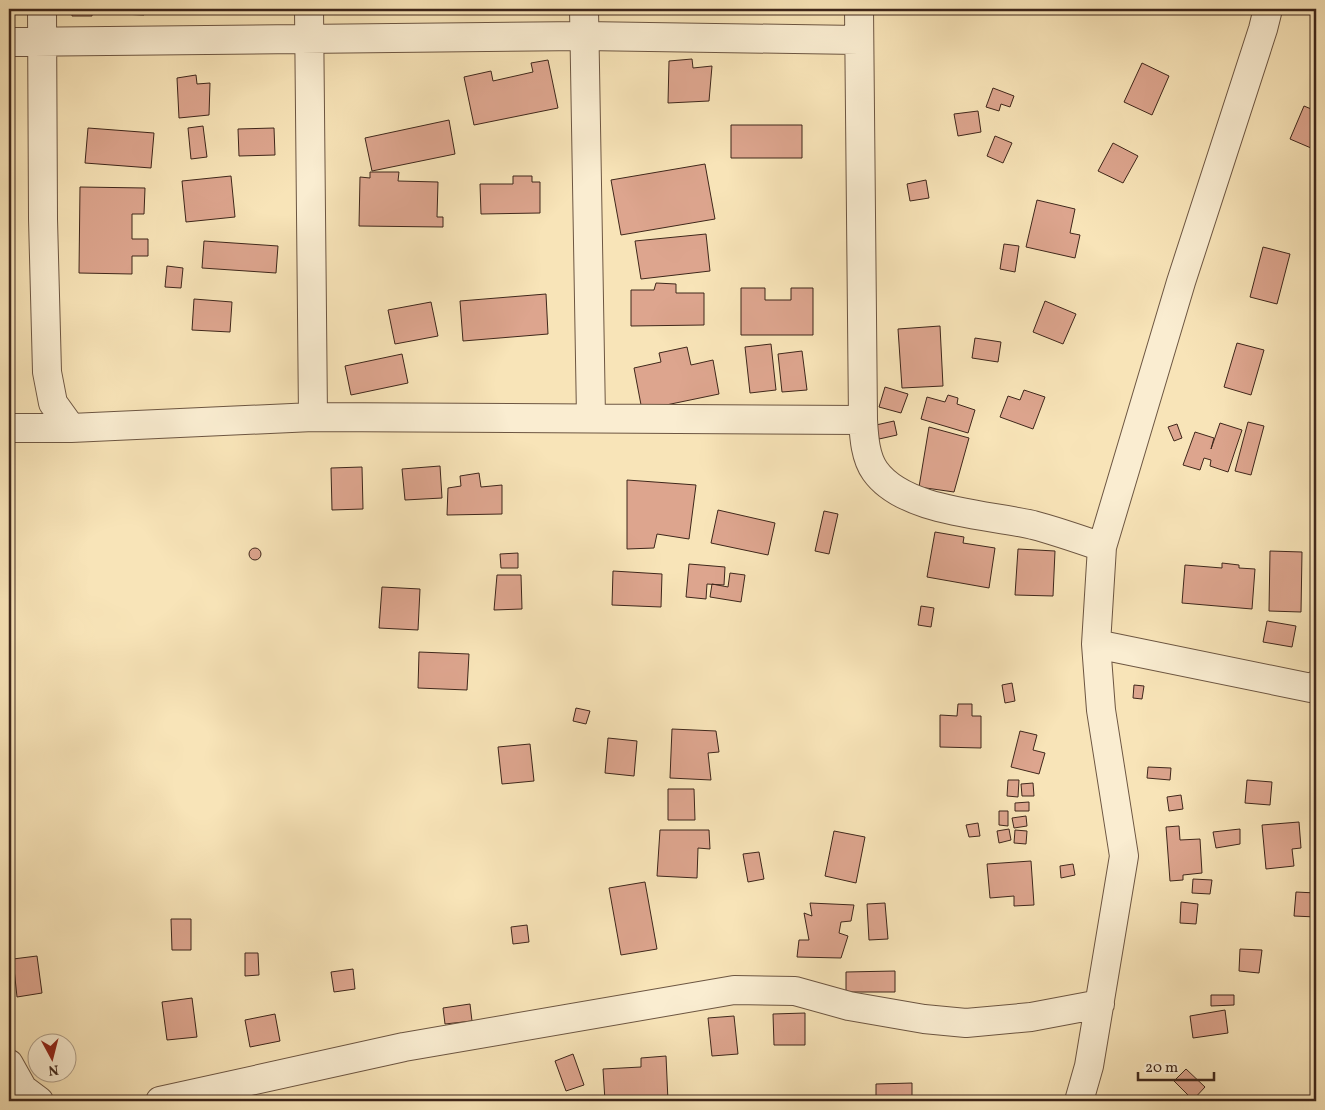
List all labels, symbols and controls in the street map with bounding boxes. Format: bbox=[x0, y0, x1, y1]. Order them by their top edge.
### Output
north arrow bbox=[28, 1032, 78, 1082]
scale bar bbox=[1138, 1050, 1214, 1082]
text: 20 m bbox=[1145, 1058, 1178, 1079]
text: N bbox=[47, 1059, 60, 1079]

